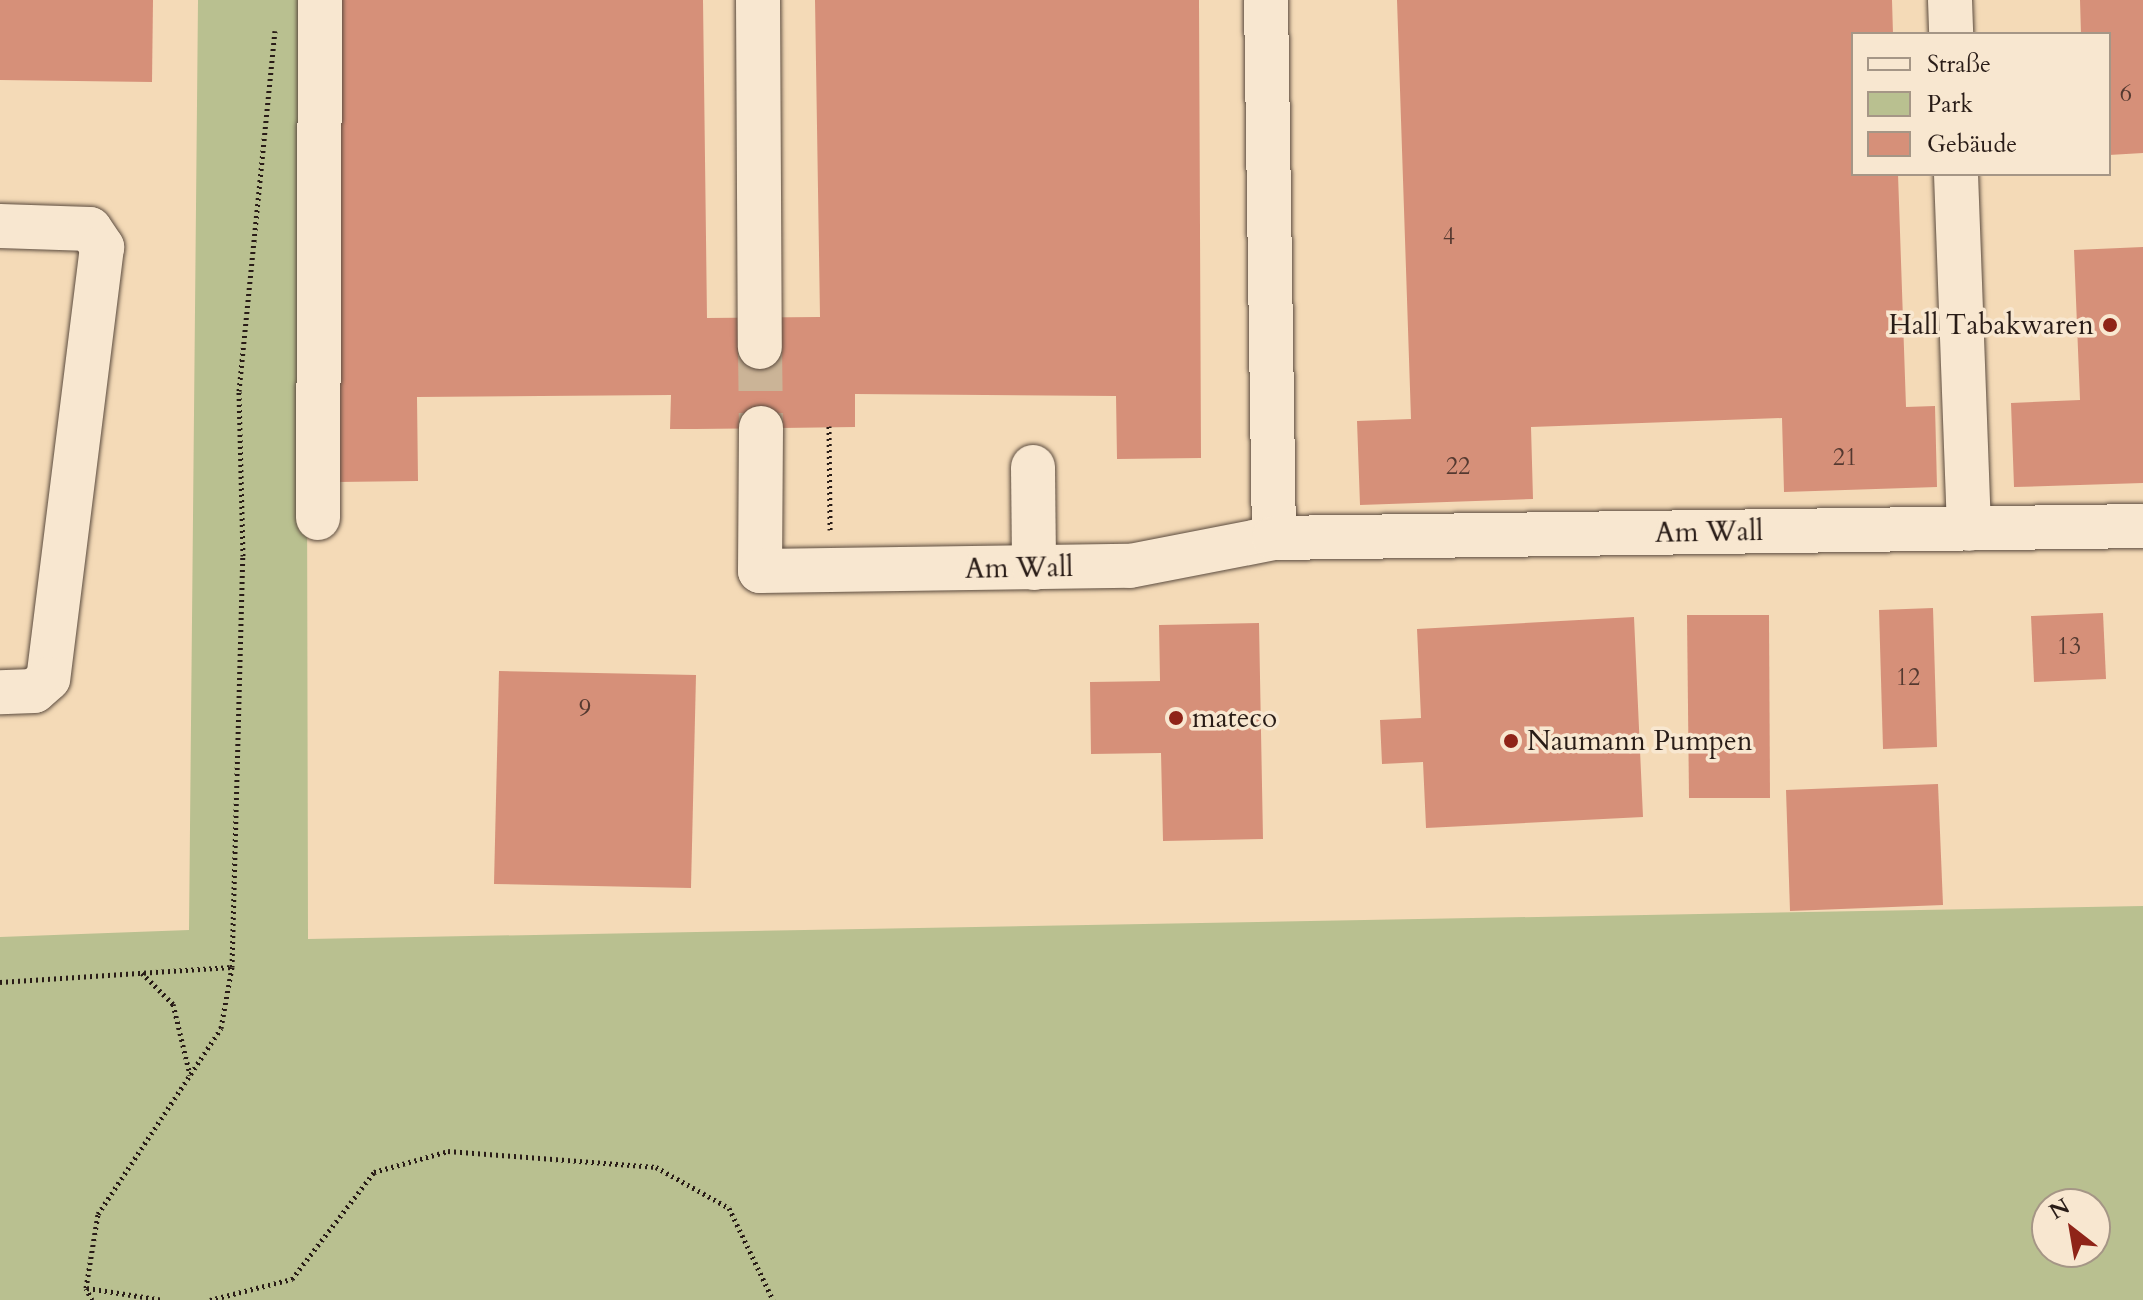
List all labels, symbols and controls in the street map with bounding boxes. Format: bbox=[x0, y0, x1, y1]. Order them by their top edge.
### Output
legend bbox=[1851, 32, 2111, 176]
text: Straße bbox=[1927, 48, 1991, 81]
house number: 6 bbox=[2120, 80, 2132, 108]
text: Park bbox=[1927, 88, 1973, 121]
text: Gebäude bbox=[1927, 128, 2017, 161]
house number: 4 bbox=[1443, 223, 1455, 251]
place label: Hall Tabakwaren bbox=[1889, 308, 2094, 342]
marker: Hall Tabakwaren bbox=[2101, 316, 2119, 334]
house number: 21 bbox=[1833, 444, 1857, 472]
house number: 22 bbox=[1446, 453, 1470, 481]
street label: Am Wall bbox=[1655, 514, 1763, 550]
street label: Am Wall bbox=[965, 550, 1073, 586]
house number: 13 bbox=[2057, 633, 2081, 661]
house number: 12 bbox=[1896, 664, 1920, 692]
house number: 9 bbox=[579, 695, 591, 723]
place label: mateco bbox=[1192, 701, 1277, 735]
marker: mateco bbox=[1167, 709, 1185, 727]
place label: Naumann Pumpen bbox=[1527, 724, 1753, 758]
marker: Naumann Pumpen bbox=[1502, 732, 1520, 750]
north arrow bbox=[2031, 1188, 2111, 1268]
text: N bbox=[2044, 1191, 2076, 1227]

